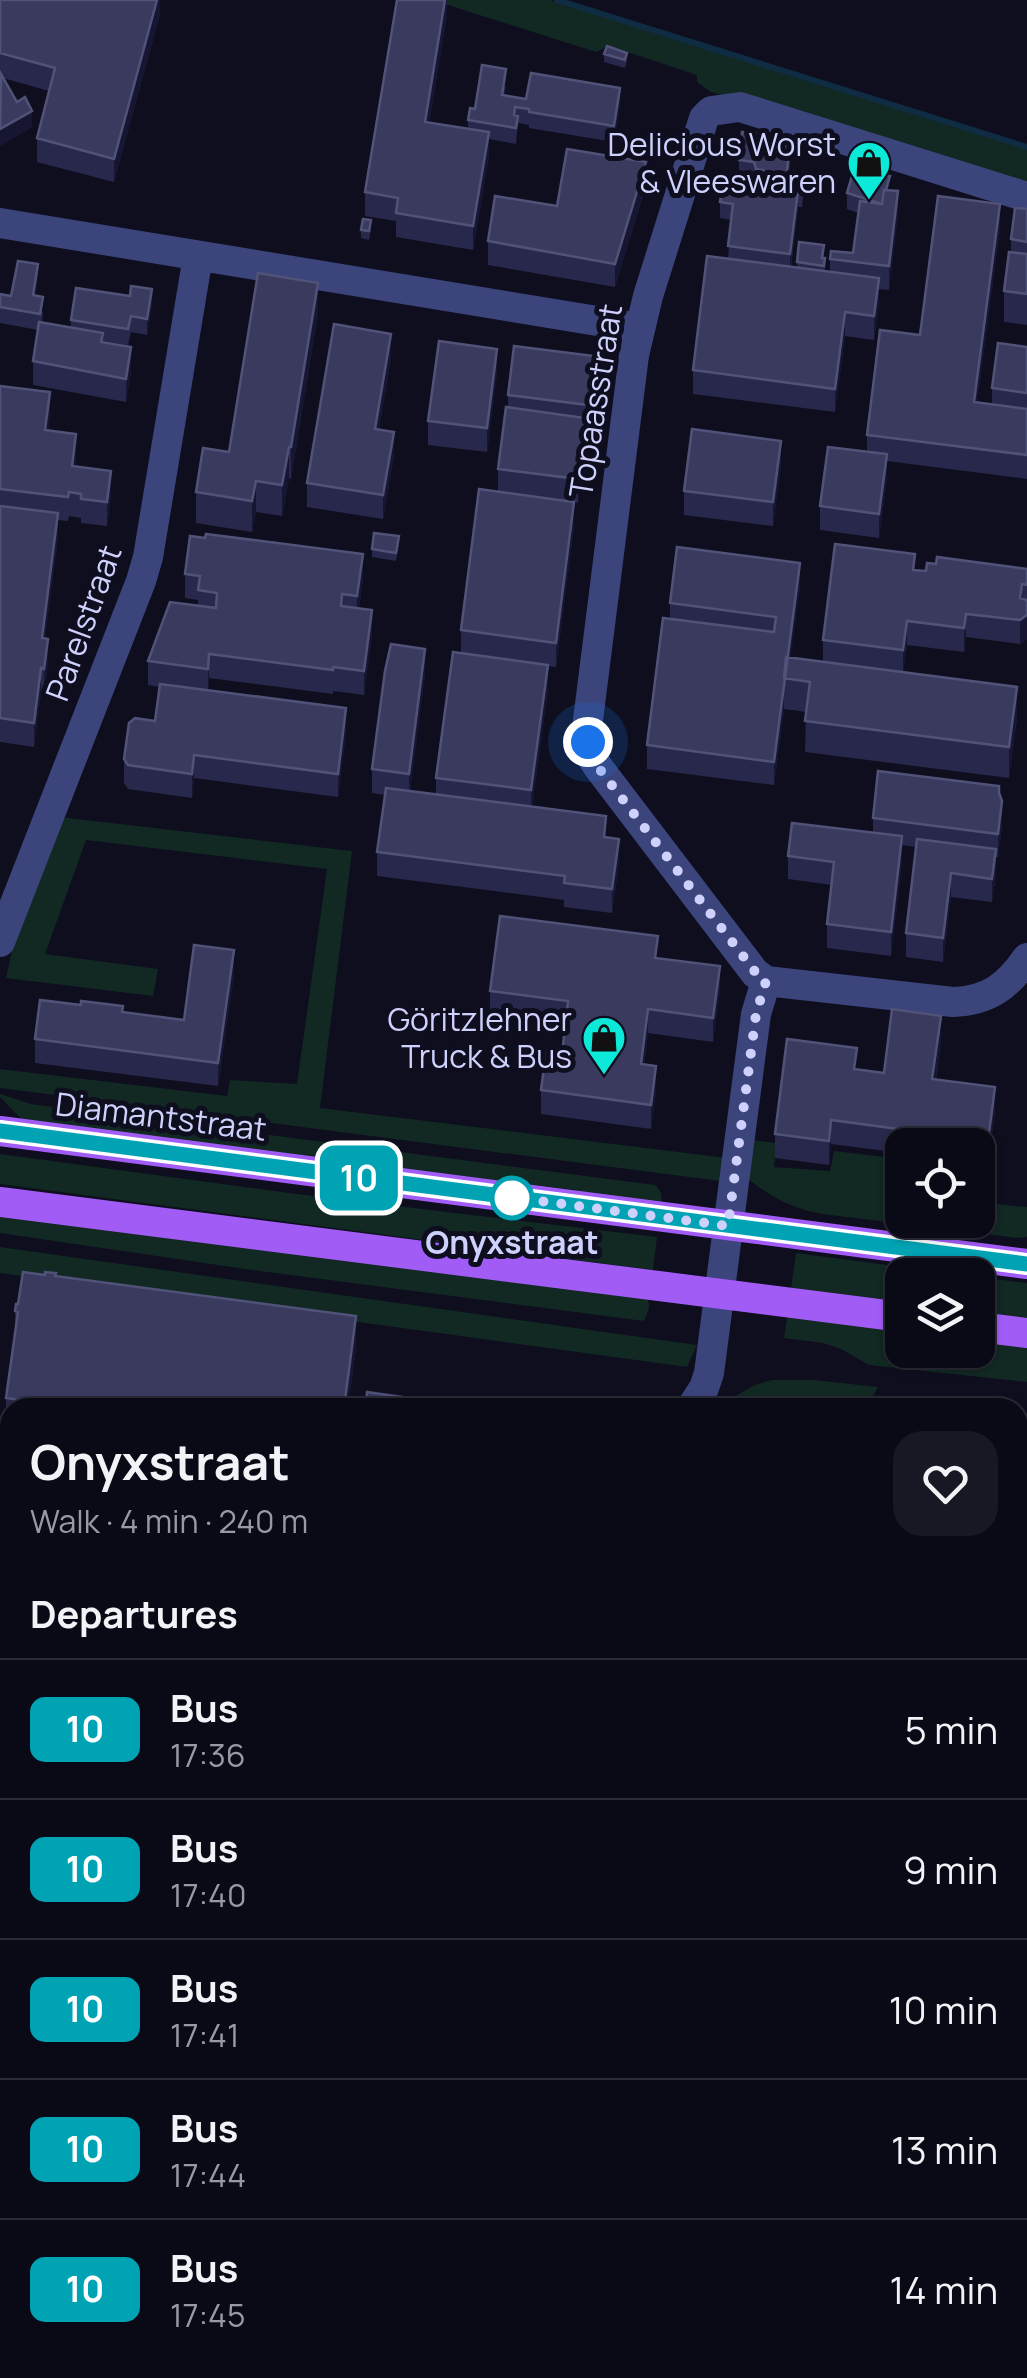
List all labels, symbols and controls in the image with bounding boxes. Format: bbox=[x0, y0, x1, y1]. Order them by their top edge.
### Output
place label: Delicious Worst & Vleeswaren bbox=[608, 122, 836, 203]
shop icon: Delicious Worst & Vleeswaren bbox=[846, 140, 892, 201]
street label: Topaasstraat bbox=[558, 301, 632, 501]
street label: Parelstraat bbox=[35, 539, 132, 707]
your location bbox=[563, 717, 613, 767]
place label: Göritzlehner Truck & Bus bbox=[387, 997, 572, 1078]
shop icon: Göritzlehner Truck & Bus bbox=[581, 1015, 627, 1076]
street label: Diamantstraat bbox=[53, 1081, 269, 1151]
map controls bbox=[885, 1128, 995, 1368]
button: locate bbox=[885, 1128, 995, 1238]
line badge: 10 bbox=[314, 1146, 404, 1210]
text: 10 bbox=[340, 1154, 378, 1202]
marker: Onyxstraat bbox=[491, 1177, 533, 1219]
place label: Onyxstraat bbox=[425, 1220, 599, 1264]
button: layers bbox=[885, 1258, 995, 1368]
text: Onyxstraat bbox=[30, 1429, 290, 1494]
button: heart bbox=[893, 1431, 998, 1536]
text: Walk · 4 min · 240 m bbox=[30, 1499, 308, 1543]
text: Departures bbox=[30, 1587, 238, 1639]
text: Bus bbox=[170, 1681, 238, 1733]
text: 5 min bbox=[905, 1703, 998, 1755]
text: 10 bbox=[66, 1705, 104, 1753]
text: 17:36 bbox=[170, 1733, 246, 1777]
text: Bus bbox=[170, 1821, 238, 1873]
text: 9 min bbox=[903, 1843, 998, 1895]
text: 10 bbox=[66, 1845, 104, 1893]
text: 17:40 bbox=[170, 1873, 247, 1917]
text: Bus bbox=[170, 1961, 238, 2013]
text: 10 min bbox=[889, 1983, 998, 2035]
text: 10 bbox=[66, 1985, 104, 2033]
text: 17:41 bbox=[170, 2013, 239, 2057]
text: Bus bbox=[170, 2101, 238, 2153]
text: 13 min bbox=[891, 2123, 998, 2175]
text: 10 bbox=[66, 2125, 104, 2173]
text: 17:44 bbox=[170, 2153, 246, 2197]
text: Bus bbox=[170, 2241, 238, 2293]
text: 14 min bbox=[890, 2263, 998, 2315]
text: 10 bbox=[66, 2265, 104, 2313]
text: 17:45 bbox=[170, 2293, 245, 2337]

